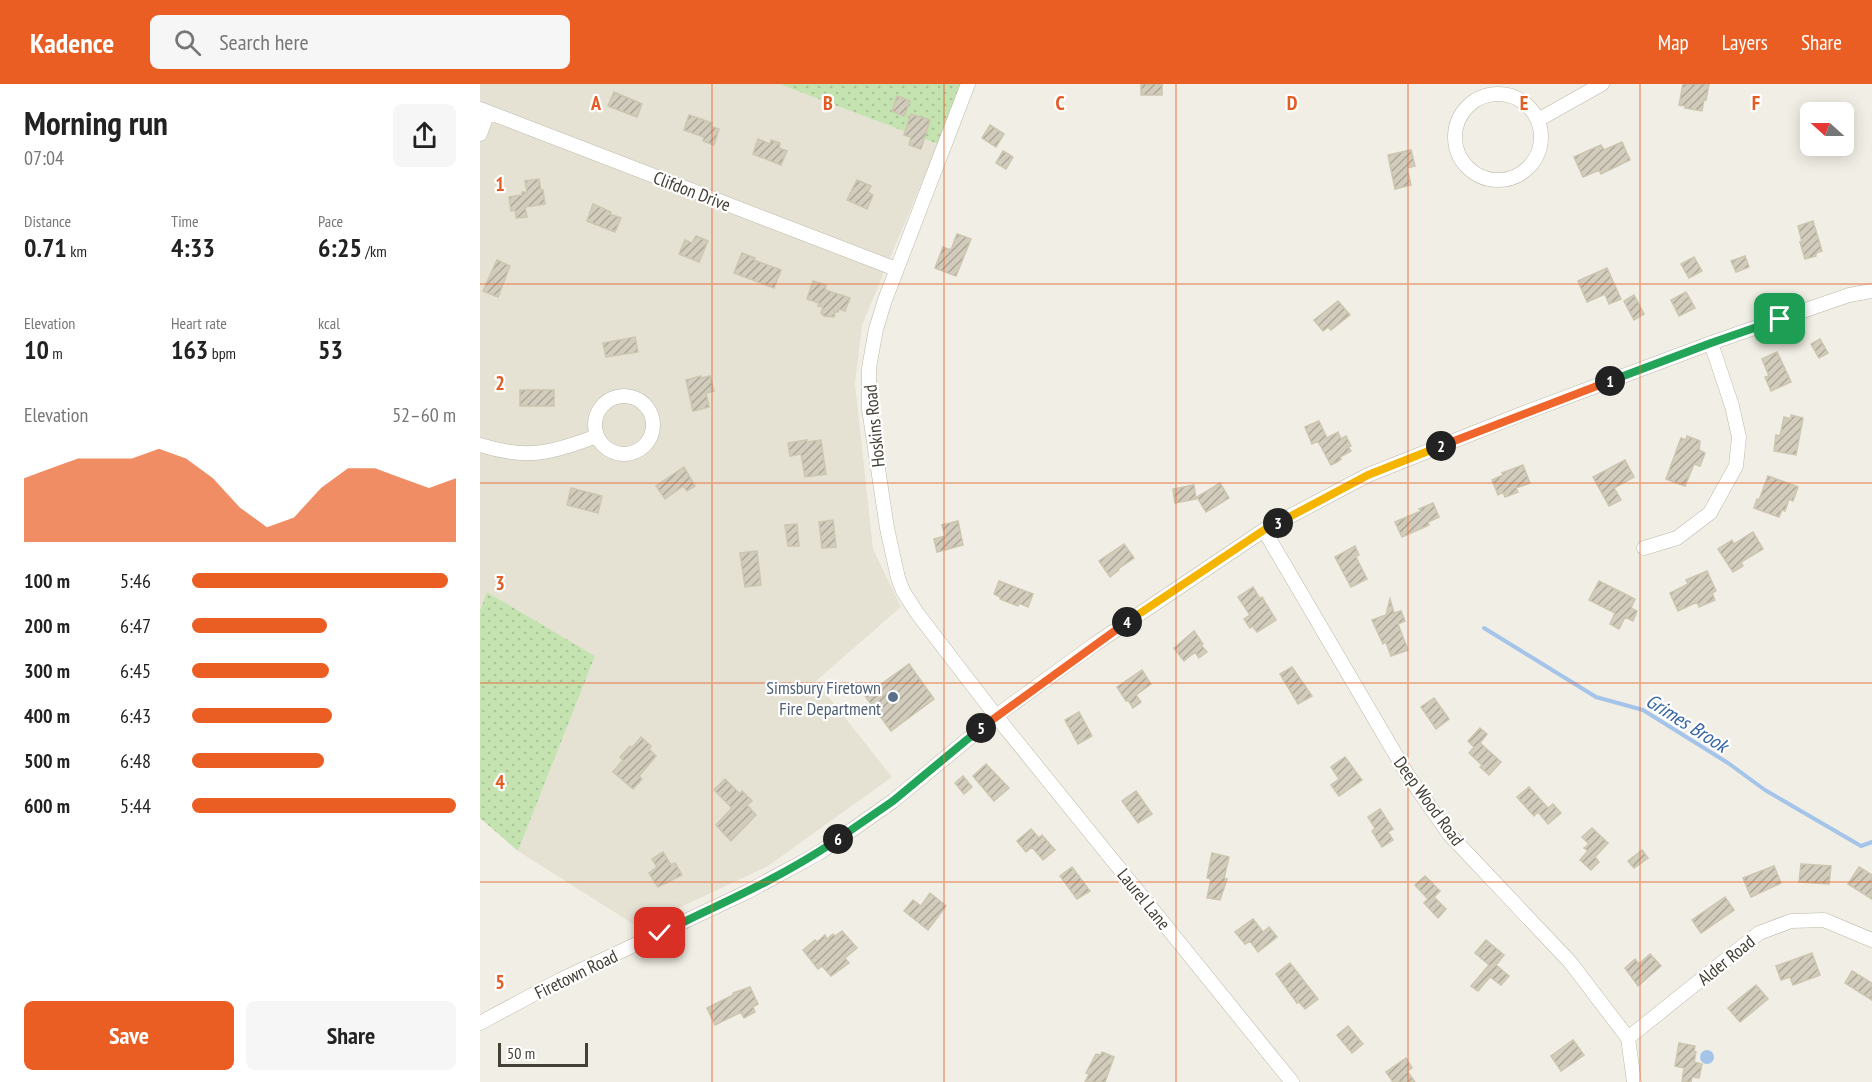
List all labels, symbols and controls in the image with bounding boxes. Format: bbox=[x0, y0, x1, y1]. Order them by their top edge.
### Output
search box bbox=[150, 15, 570, 69]
text: Kadence bbox=[30, 24, 114, 61]
icon: search bbox=[171, 26, 204, 59]
text: Search here bbox=[219, 28, 309, 56]
text: Map bbox=[1658, 29, 1689, 56]
text: Layers bbox=[1722, 29, 1768, 56]
text: Share bbox=[1801, 29, 1842, 56]
text: A bbox=[590, 90, 602, 116]
text: B bbox=[823, 90, 833, 116]
text: C bbox=[1055, 90, 1065, 116]
text: D bbox=[1287, 90, 1298, 116]
text: E bbox=[1520, 90, 1528, 116]
text: F bbox=[1752, 90, 1760, 116]
text: Morning run bbox=[24, 101, 168, 144]
north arrow bbox=[1800, 102, 1854, 156]
map controls bbox=[1800, 102, 1854, 156]
button: share bbox=[393, 104, 456, 167]
text: 07:04 bbox=[24, 145, 64, 171]
street label: Clifdon Drive bbox=[650, 166, 734, 216]
text: 1 bbox=[495, 171, 505, 197]
text: Distance bbox=[24, 211, 71, 231]
text: Time bbox=[171, 211, 199, 231]
text: Pace bbox=[318, 211, 343, 231]
text: 0.71 bbox=[24, 231, 67, 264]
text: 4:33 bbox=[171, 231, 215, 264]
text: 6:25 bbox=[318, 231, 362, 264]
text: km bbox=[67, 241, 87, 261]
text: /km bbox=[362, 241, 387, 261]
pin bbox=[1754, 293, 1805, 344]
icon: arrive bbox=[1763, 302, 1796, 335]
text: Elevation bbox=[24, 313, 75, 333]
text: Heart rate bbox=[171, 313, 227, 333]
text: kcal bbox=[318, 313, 340, 333]
text: 10 bbox=[24, 333, 49, 366]
text: 163 bbox=[171, 333, 208, 366]
text: 53 bbox=[318, 333, 343, 366]
text: m bbox=[49, 343, 63, 363]
text: bpm bbox=[208, 343, 236, 363]
pin: 1 bbox=[1595, 366, 1625, 396]
text: 2 bbox=[495, 370, 505, 396]
text: 1 bbox=[1606, 371, 1614, 391]
street label: Hoskins Road bbox=[858, 384, 890, 468]
text: Elevation bbox=[24, 402, 88, 428]
text: 52–60 m bbox=[392, 402, 456, 428]
pin: 2 bbox=[1426, 431, 1456, 461]
text: 2 bbox=[1437, 436, 1445, 456]
pin: 3 bbox=[1263, 508, 1293, 538]
text: 3 bbox=[1274, 513, 1282, 533]
text: 100 m bbox=[24, 568, 70, 594]
text: 5:46 bbox=[120, 568, 151, 594]
text: 3 bbox=[495, 570, 505, 596]
pin: 4 bbox=[1112, 607, 1142, 637]
text: 4 bbox=[1123, 612, 1131, 632]
text: 200 m bbox=[24, 613, 70, 639]
text: 6:47 bbox=[120, 613, 151, 639]
text: 300 m bbox=[24, 658, 70, 684]
text: 6:45 bbox=[120, 658, 151, 684]
place label: Simsbury Firetown Fire Department bbox=[766, 676, 881, 720]
water label: Grimes Brook bbox=[1641, 688, 1735, 760]
marker: Simsbury Firetown Fire Department bbox=[886, 690, 900, 704]
text: 400 m bbox=[24, 703, 70, 729]
text: 6:43 bbox=[120, 703, 151, 729]
pin: 5 bbox=[966, 713, 996, 743]
text: 5 bbox=[977, 718, 985, 738]
text: 500 m bbox=[24, 748, 70, 774]
text: 6:48 bbox=[120, 748, 151, 774]
street label: Deep Wood Road bbox=[1389, 752, 1469, 850]
text: 4 bbox=[495, 769, 505, 795]
text: 600 m bbox=[24, 793, 70, 819]
text: 5:44 bbox=[120, 793, 151, 819]
pin: 6 bbox=[823, 824, 853, 854]
text: 6 bbox=[834, 829, 842, 849]
street label: Laurel Lane bbox=[1112, 864, 1176, 934]
pin bbox=[634, 907, 685, 958]
icon: check bbox=[643, 916, 676, 949]
street label: Alder Road bbox=[1693, 930, 1759, 990]
street label: Firetown Road bbox=[531, 944, 621, 1004]
text: 5 bbox=[495, 969, 505, 995]
button: Save bbox=[24, 1001, 234, 1070]
button: Share bbox=[246, 1001, 456, 1070]
scale bar bbox=[498, 1040, 588, 1068]
text: 50 m bbox=[507, 1043, 535, 1063]

